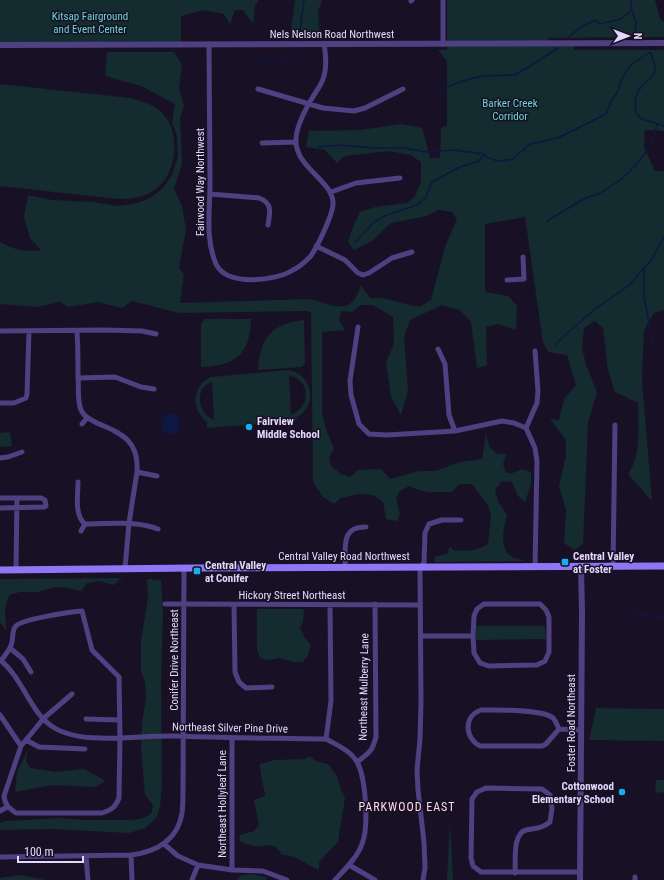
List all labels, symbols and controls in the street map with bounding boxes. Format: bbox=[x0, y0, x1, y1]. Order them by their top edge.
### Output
park label: Kitsap Fairground and Event Center bbox=[52, 10, 128, 36]
north arrow bbox=[608, 16, 648, 56]
street label: Nels Nelson Road Northwest bbox=[270, 28, 394, 41]
text: N bbox=[631, 33, 644, 40]
park label: Barker Creek Corridor bbox=[482, 97, 538, 123]
street label: Fairwood Way Northwest bbox=[194, 128, 207, 236]
place label: Fairview Middle School bbox=[257, 415, 320, 441]
marker: Fairview Middle School bbox=[244, 422, 254, 432]
street label: Central Valley Road Northwest bbox=[278, 550, 410, 563]
place label: Central Valley at Foster bbox=[573, 550, 634, 576]
marker: Central Valley at Foster bbox=[560, 557, 570, 567]
place label: Central Valley at Conifer bbox=[205, 559, 266, 585]
marker: Central Valley at Conifer bbox=[192, 566, 202, 576]
street label: Hickory Street Northeast bbox=[239, 589, 345, 602]
street label: Conifer Drive Northeast bbox=[168, 609, 181, 711]
street label: Northeast Mulberry Lane bbox=[357, 633, 371, 741]
street label: Foster Road Northeast bbox=[565, 674, 578, 772]
street label: Northeast Silver Pine Drive bbox=[172, 720, 288, 736]
street label: Northeast Hollyleaf Lane bbox=[216, 750, 229, 858]
place label: Cottonwood Elementary School bbox=[532, 780, 614, 806]
marker: Cottonwood Elementary School bbox=[617, 787, 627, 797]
district label: PARKWOOD EAST bbox=[358, 800, 456, 814]
scale bar bbox=[18, 838, 83, 864]
text: 100 m bbox=[24, 845, 54, 859]

